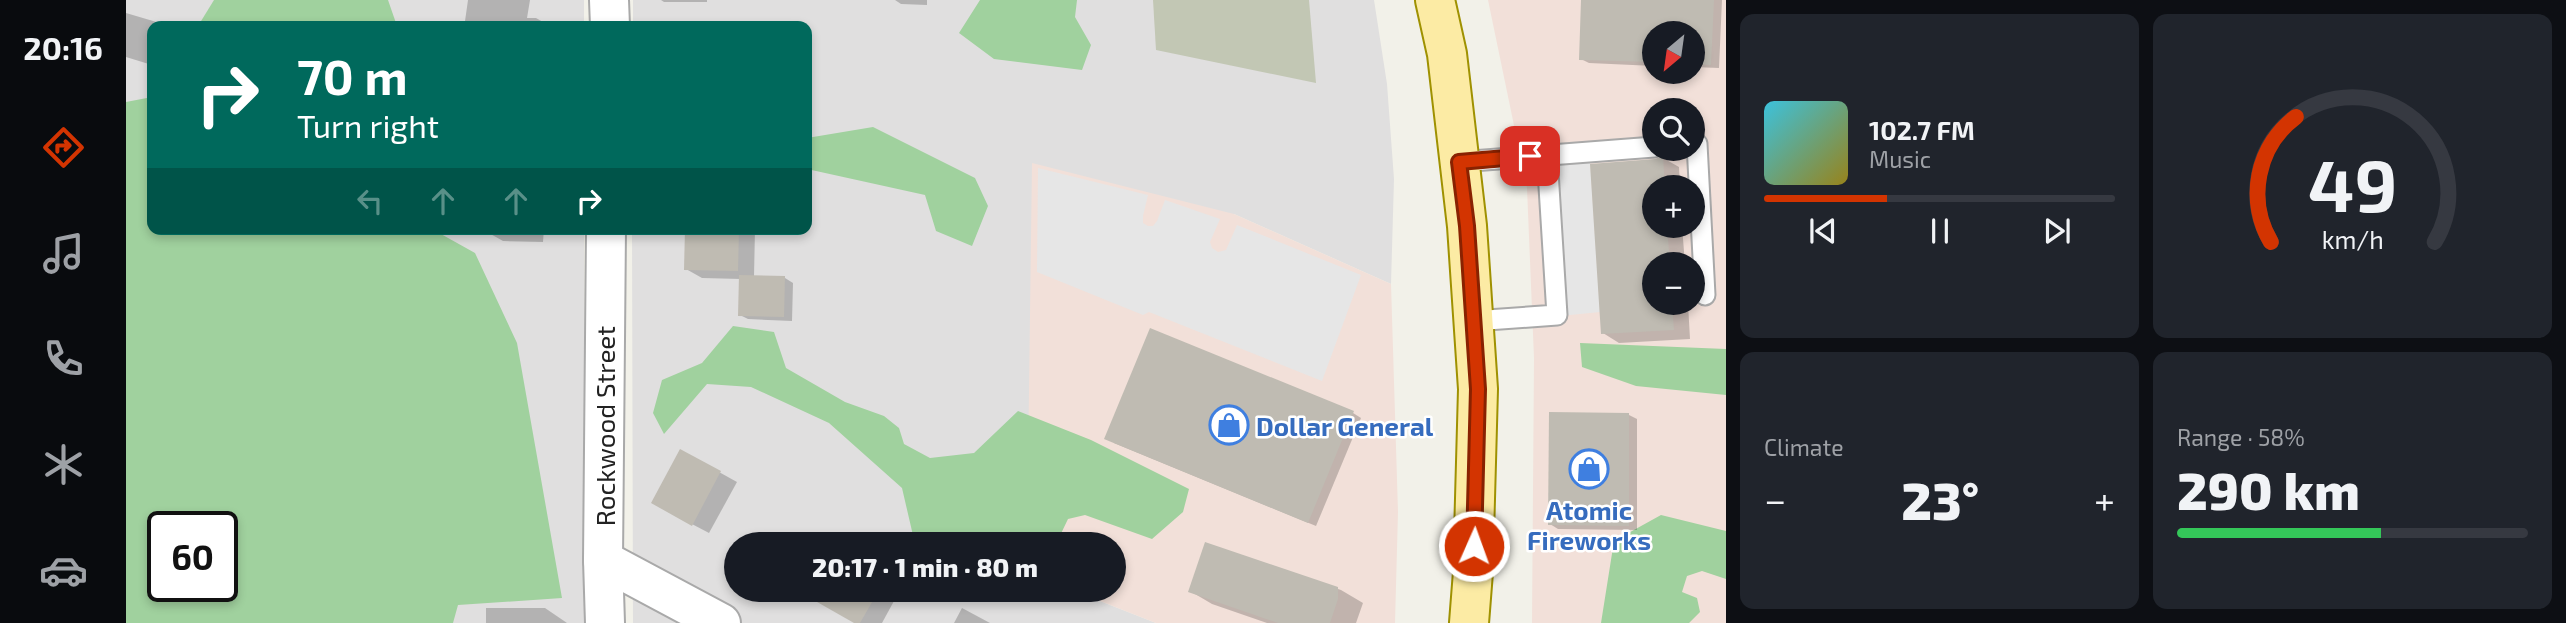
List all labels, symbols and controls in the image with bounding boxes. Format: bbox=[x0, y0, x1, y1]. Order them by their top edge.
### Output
north arrow bbox=[1642, 21, 1704, 84]
map controls bbox=[1642, 21, 1705, 315]
text: 20:16 bbox=[23, 28, 103, 66]
text: 70 m bbox=[297, 46, 408, 105]
icon: right bbox=[182, 49, 273, 140]
button: search bbox=[1642, 98, 1705, 161]
text: Turn right bbox=[297, 106, 439, 144]
text: 102.7 FM bbox=[1869, 114, 1975, 145]
icon: directions bbox=[39, 123, 88, 172]
pin bbox=[1500, 126, 1560, 186]
icon: arrive bbox=[1511, 137, 1549, 175]
text: 49 bbox=[2308, 139, 2397, 227]
text: Music bbox=[1869, 145, 1931, 173]
button: + bbox=[1642, 175, 1705, 238]
icon: left bbox=[351, 182, 389, 220]
icon: ahead bbox=[424, 182, 462, 220]
icon: ahead bbox=[497, 182, 535, 220]
icon: right bbox=[570, 182, 608, 220]
icon: previous bbox=[1804, 212, 1842, 250]
icon: pause bbox=[1921, 212, 1959, 250]
icon: next bbox=[2038, 212, 2076, 250]
text: km/h bbox=[2321, 224, 2384, 254]
icon: music bbox=[39, 229, 88, 278]
button: − bbox=[1642, 252, 1705, 315]
street label: Rockwood Street bbox=[589, 326, 620, 526]
icon: phone bbox=[39, 334, 88, 383]
shop icon: Dollar General bbox=[1208, 404, 1250, 446]
place label: Dollar General bbox=[1256, 410, 1434, 441]
text: Range · 58% bbox=[2177, 423, 2305, 451]
text: Climate bbox=[1764, 433, 1844, 461]
icon: climate bbox=[39, 440, 88, 489]
shop icon: Atomic Fireworks bbox=[1568, 448, 1610, 490]
text: 290 km bbox=[2177, 458, 2360, 520]
text: 23° bbox=[1901, 468, 1979, 530]
text: − bbox=[1764, 476, 1786, 522]
text: + bbox=[2094, 476, 2115, 522]
place label: Atomic Fireworks bbox=[1527, 494, 1651, 555]
position arrow bbox=[1437, 509, 1511, 583]
speed limit sign: 60 bbox=[147, 511, 238, 602]
icon: car bbox=[39, 546, 88, 595]
text: 20:17 · 1 min · 80 m bbox=[812, 551, 1038, 582]

